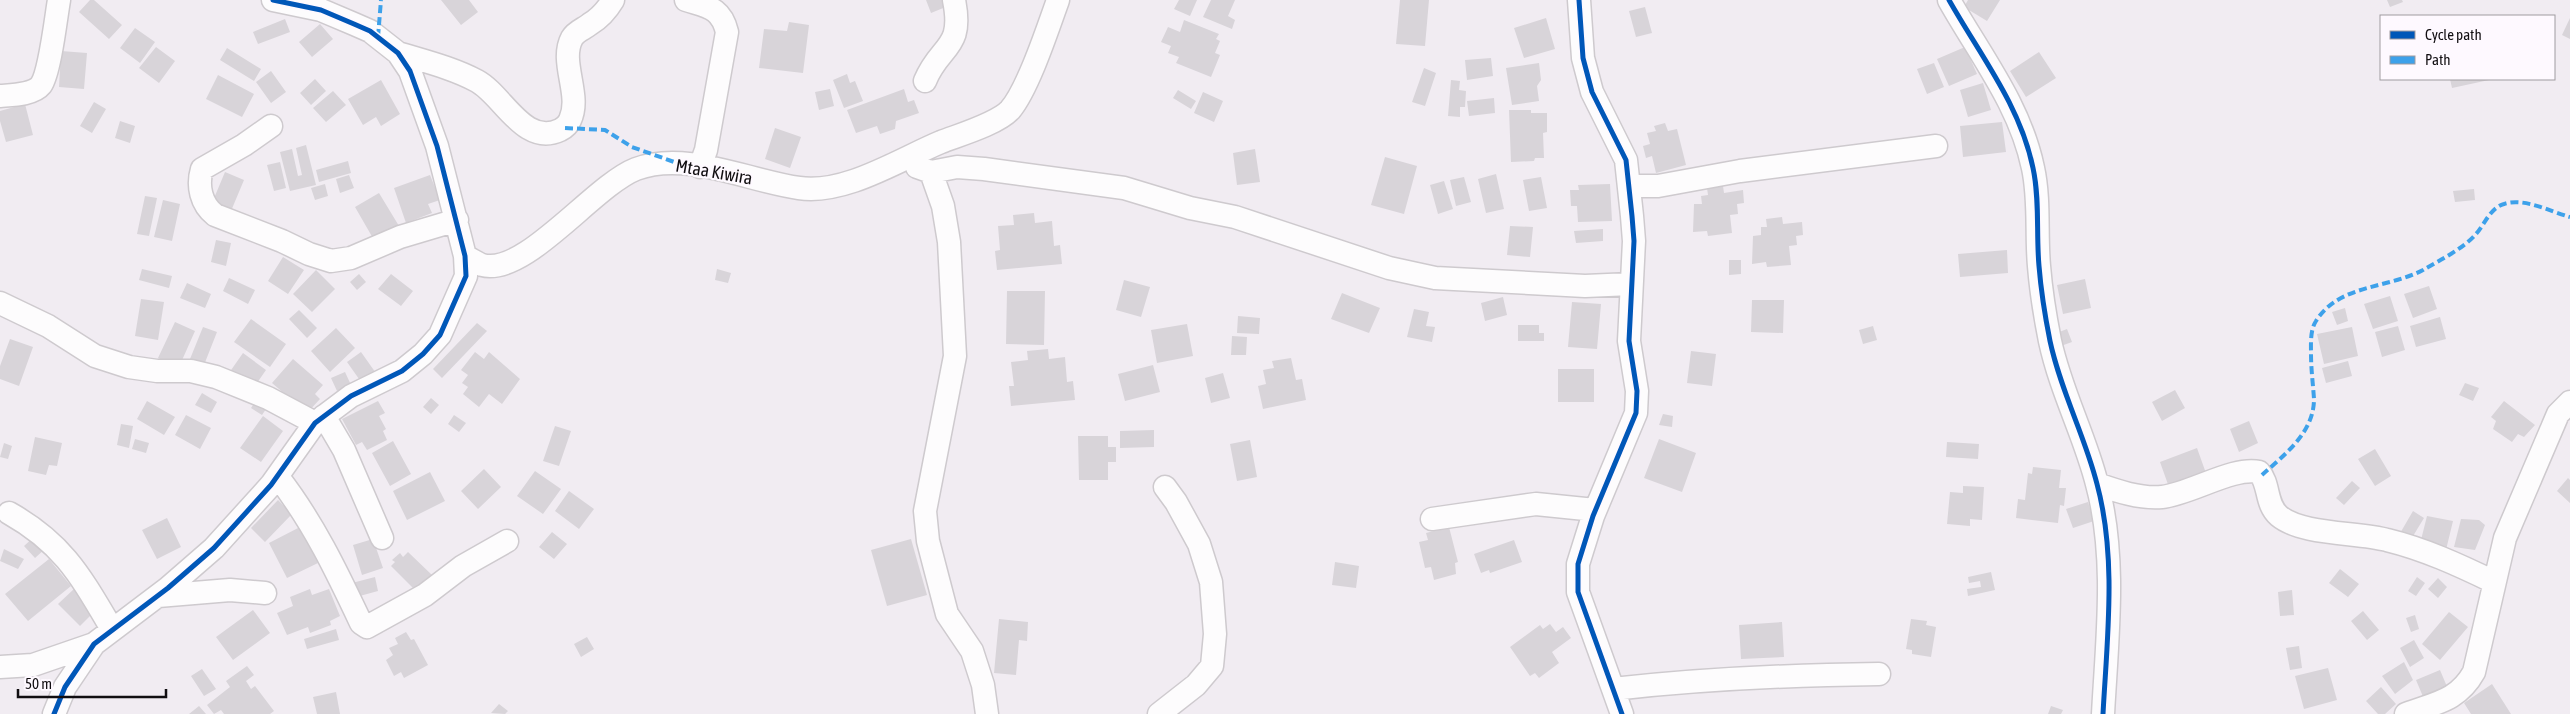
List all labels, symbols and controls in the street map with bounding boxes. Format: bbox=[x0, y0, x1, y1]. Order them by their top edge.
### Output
legend bbox=[2380, 15, 2555, 80]
text: Cycle path bbox=[2425, 26, 2482, 43]
text: Path bbox=[2425, 51, 2451, 68]
street label: Mtaa Kiwira bbox=[674, 154, 754, 189]
scale bar bbox=[18, 666, 165, 698]
text: 50 m bbox=[25, 675, 52, 692]

